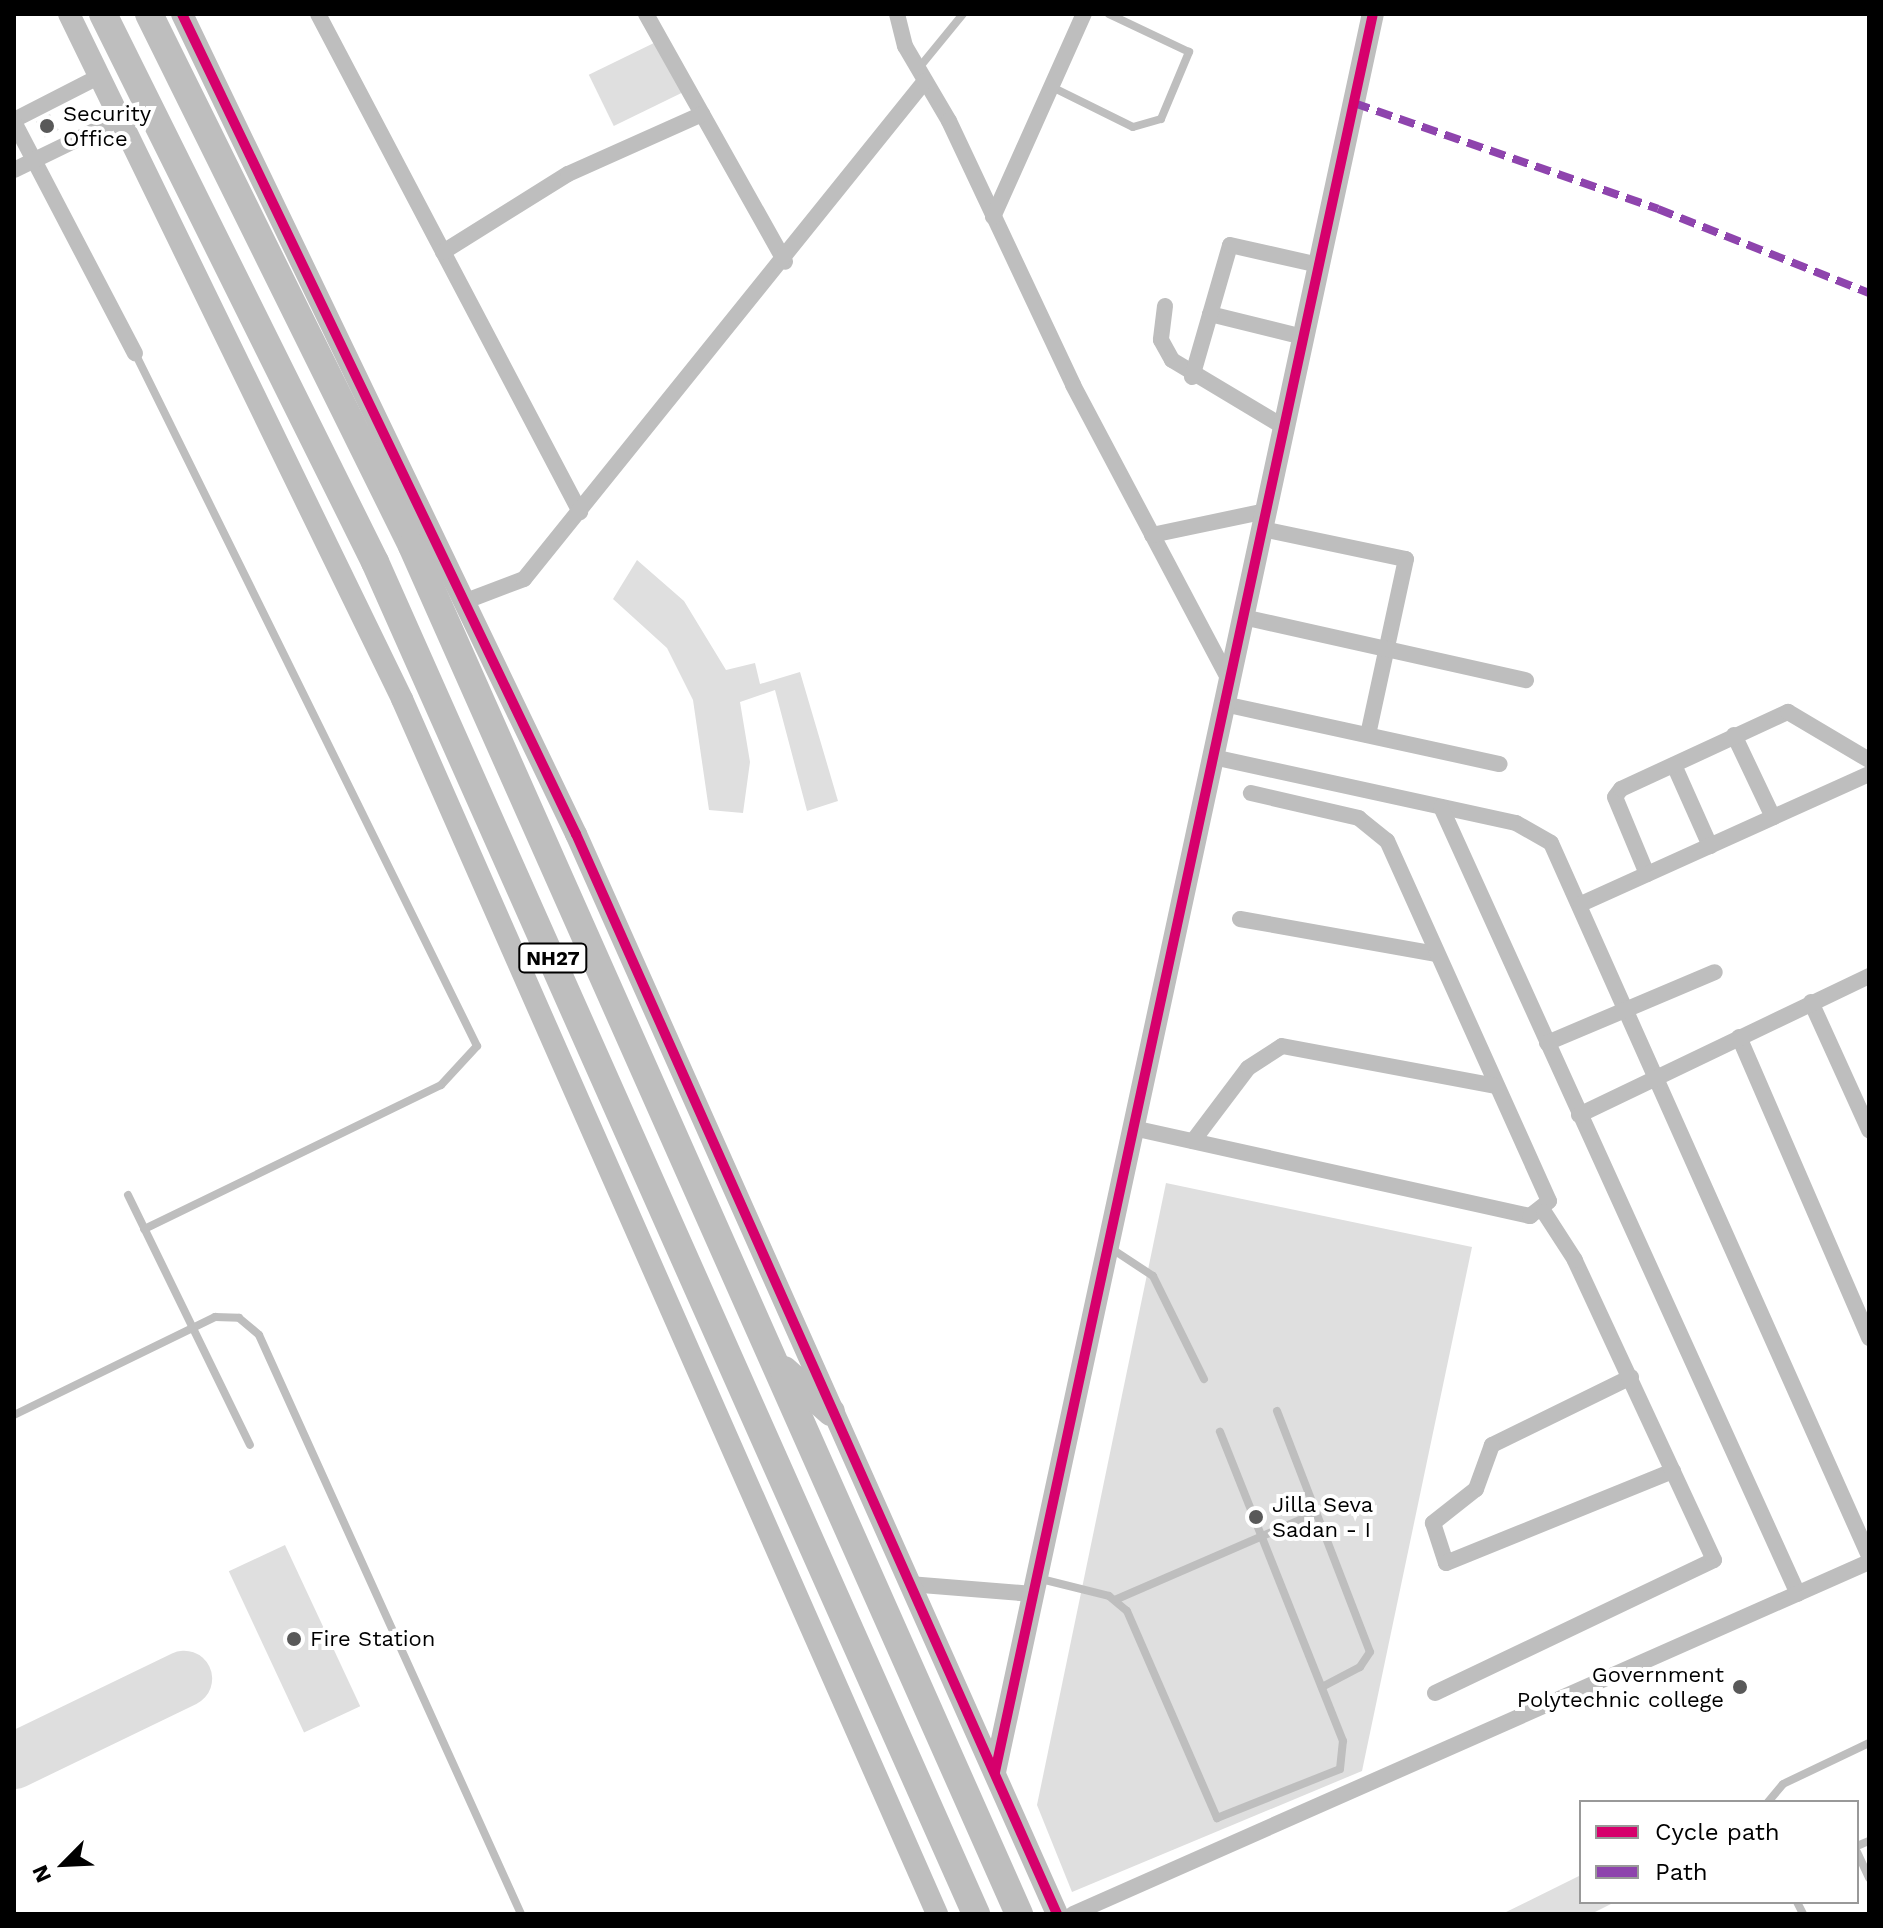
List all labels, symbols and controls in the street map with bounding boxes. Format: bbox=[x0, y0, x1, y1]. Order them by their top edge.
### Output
place label: Security Office bbox=[63, 100, 151, 152]
marker: Security Office bbox=[38, 117, 56, 135]
road number: NH27 bbox=[517, 942, 589, 974]
place label: Jilla Seva Sadan - I bbox=[1272, 1491, 1374, 1542]
marker: Jilla Seva Sadan - I bbox=[1247, 1508, 1265, 1526]
place label: Fire Station bbox=[310, 1626, 435, 1652]
marker: Fire Station bbox=[285, 1630, 303, 1648]
place label: Government Polytechnic college bbox=[1517, 1661, 1724, 1712]
marker: Government Polytechnic college bbox=[1731, 1678, 1749, 1696]
legend bbox=[1579, 1800, 1859, 1904]
text: Cycle path bbox=[1655, 1818, 1780, 1846]
north arrow bbox=[24, 1824, 104, 1904]
text: Path bbox=[1655, 1858, 1708, 1886]
text: N bbox=[27, 1861, 56, 1887]

